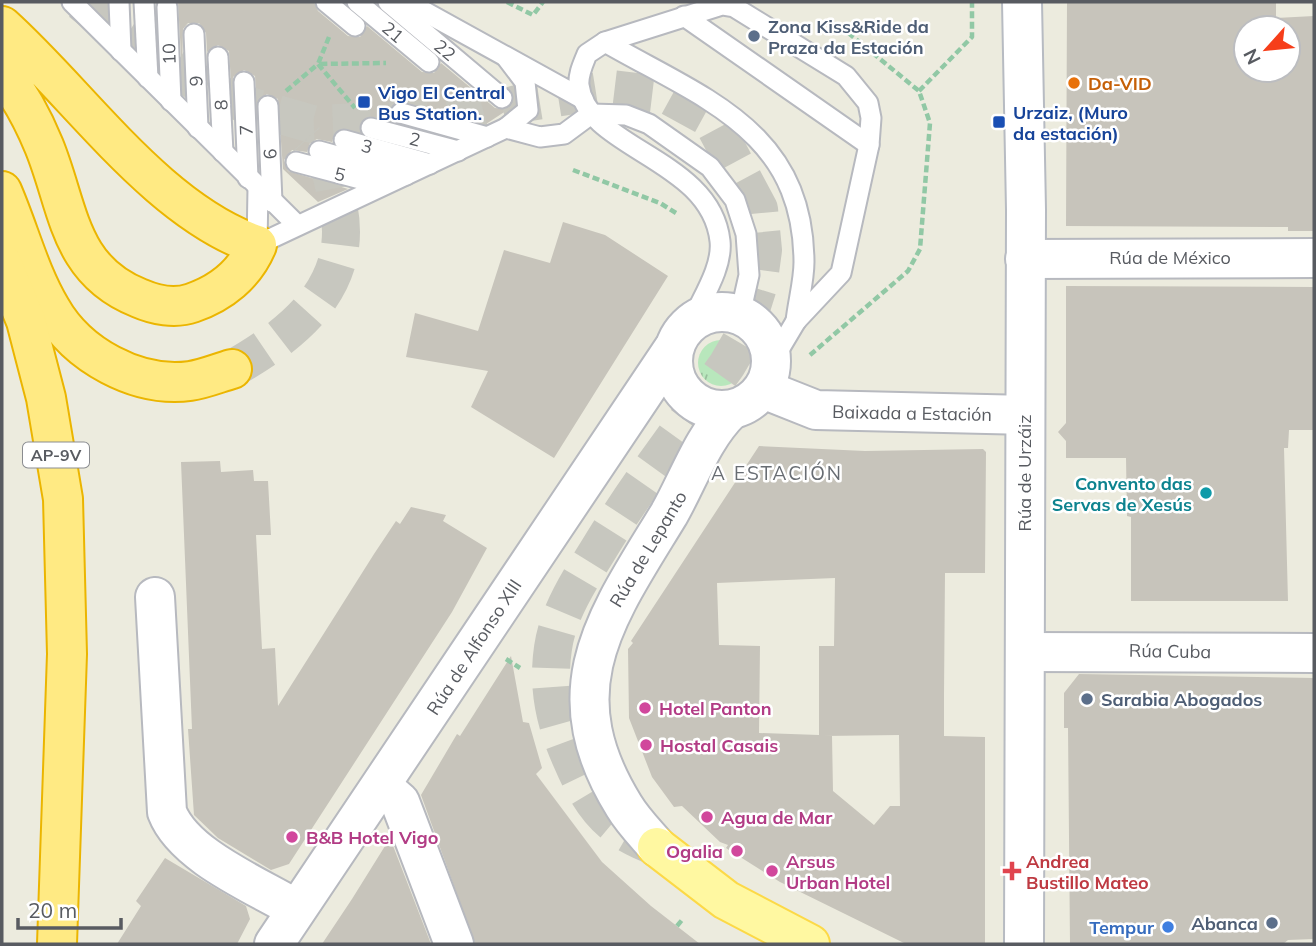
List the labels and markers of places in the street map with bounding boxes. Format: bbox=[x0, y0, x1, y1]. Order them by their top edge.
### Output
place label: Zona Kiss&Ride da Praza da Estación bbox=[768, 15, 929, 59]
marker: Zona Kiss&Ride da Praza da Estación bbox=[746, 28, 762, 44]
place label: Da-VID bbox=[1088, 72, 1152, 95]
marker: Da-VID bbox=[1066, 75, 1082, 91]
place label: Vigo EI Central Bus Station. bbox=[377, 81, 505, 125]
marker: Vigo EI Central Bus Station. bbox=[356, 94, 372, 110]
place label: Urzaiz, (Muro da estación) bbox=[1013, 101, 1128, 145]
marker: Urzaiz, (Muro da estación) bbox=[991, 114, 1007, 130]
place label: Convento das Servas de Xesús bbox=[1052, 472, 1192, 516]
marker: Convento das Servas de Xesús bbox=[1198, 485, 1214, 501]
place label: Sarabia Abogados bbox=[1101, 688, 1262, 711]
marker: Sarabia Abogados bbox=[1079, 691, 1095, 707]
place label: Hotel Panton bbox=[659, 697, 772, 720]
marker: Hotel Panton bbox=[637, 700, 653, 716]
place label: Hostal Casais bbox=[660, 734, 778, 757]
marker: Hostal Casais bbox=[638, 737, 654, 753]
place label: Agua de Mar bbox=[721, 806, 833, 829]
marker: Agua de Mar bbox=[699, 809, 715, 825]
place label: B&B Hotel Vigo bbox=[306, 826, 438, 849]
marker: B&B Hotel Vigo bbox=[284, 829, 300, 845]
place label: Ogalia bbox=[666, 840, 723, 863]
marker: Ogalia bbox=[729, 843, 745, 859]
place label: Arsus Urban Hotel bbox=[786, 850, 890, 894]
place label: Andrea Bustillo Mateo bbox=[1026, 850, 1149, 894]
marker: Arsus Urban Hotel bbox=[764, 863, 780, 879]
marker: Andrea Bustillo Mateo bbox=[1004, 863, 1020, 879]
place label: Abanca bbox=[1191, 912, 1258, 935]
marker: Abanca bbox=[1264, 915, 1280, 931]
place label: Tempur bbox=[1089, 916, 1155, 939]
marker: Tempur bbox=[1160, 919, 1176, 935]

